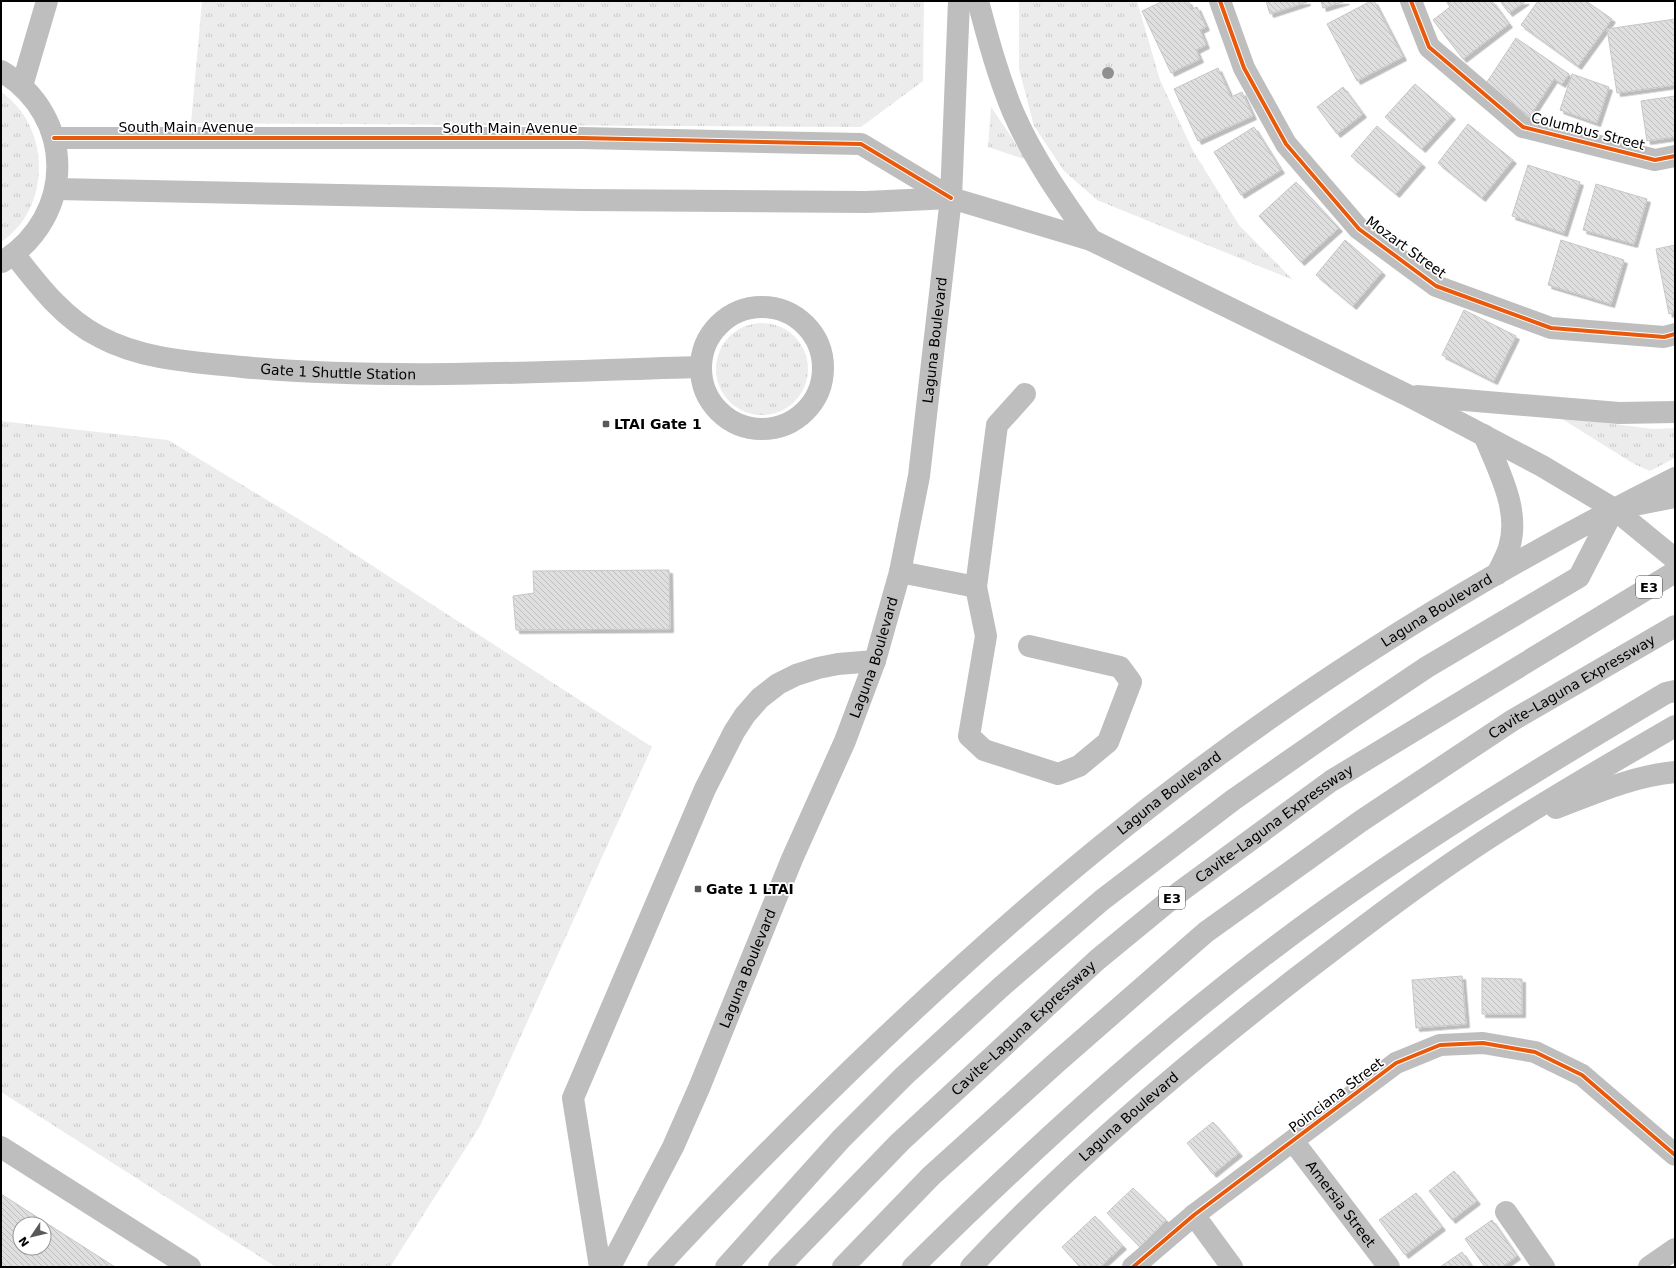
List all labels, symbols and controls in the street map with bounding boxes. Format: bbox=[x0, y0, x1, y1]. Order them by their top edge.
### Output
street label: Columbus Street bbox=[1529, 109, 1647, 153]
street label: South Main Avenue bbox=[118, 119, 254, 135]
street label: South Main Avenue bbox=[442, 120, 578, 136]
street label: Mozart Street bbox=[1363, 213, 1449, 282]
street label: Laguna Boulevard bbox=[919, 276, 950, 404]
street label: Gate 1 Shuttle Station bbox=[260, 361, 416, 382]
place label: LTAI Gate 1 bbox=[614, 416, 702, 432]
marker: LTAI Gate 1 bbox=[601, 419, 611, 429]
street label: Laguna Boulevard bbox=[1378, 570, 1495, 650]
road number: E3 bbox=[1636, 576, 1662, 598]
street label: Laguna Boulevard bbox=[846, 595, 901, 720]
street label: Cavite–Laguna Expressway bbox=[1485, 631, 1658, 742]
street label: Laguna Boulevard bbox=[1114, 748, 1224, 838]
street label: Cavite–Laguna Expressway bbox=[1192, 761, 1356, 886]
place label: Gate 1 LTAI bbox=[706, 881, 794, 897]
marker: Gate 1 LTAI bbox=[693, 884, 703, 894]
road number: E3 bbox=[1159, 887, 1185, 909]
street label: Laguna Boulevard bbox=[716, 907, 779, 1030]
street label: Cavite–Laguna Expressway bbox=[948, 957, 1099, 1099]
street label: Poinciana Street bbox=[1286, 1054, 1387, 1136]
street label: Laguna Boulevard bbox=[1076, 1069, 1182, 1164]
street label: Amersia Street bbox=[1303, 1157, 1379, 1251]
north arrow bbox=[12, 1216, 52, 1256]
text: N bbox=[16, 1234, 32, 1249]

